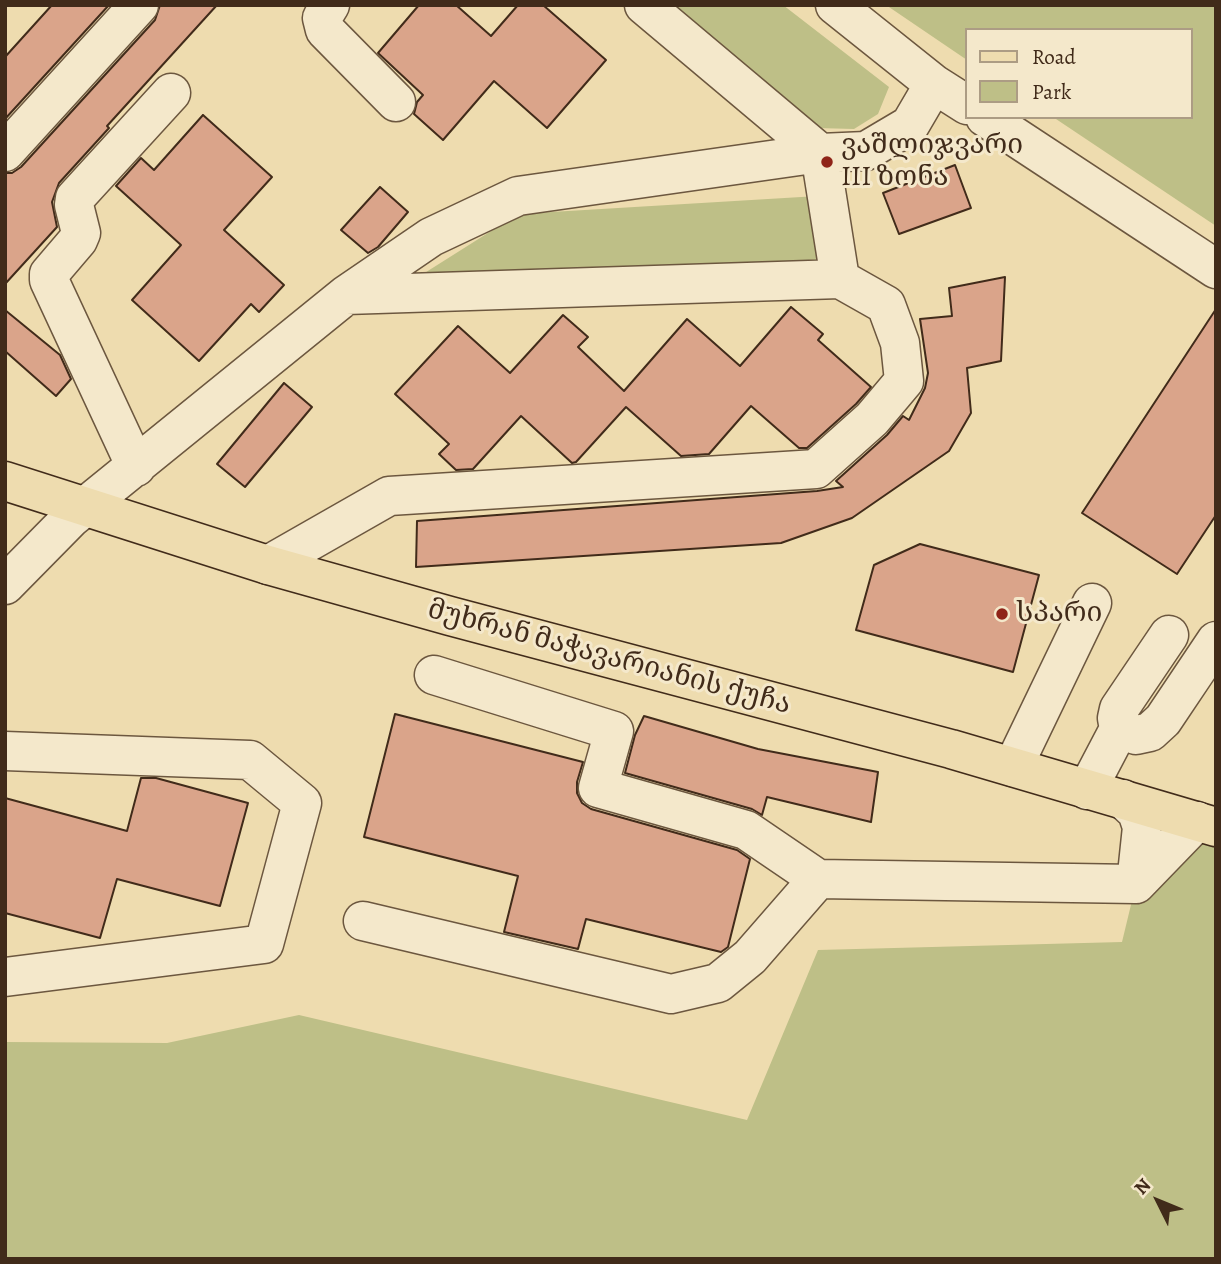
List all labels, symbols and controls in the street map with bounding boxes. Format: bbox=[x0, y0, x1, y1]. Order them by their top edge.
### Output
legend bbox=[965, 28, 1193, 119]
text: Road bbox=[1032, 43, 1076, 71]
text: Park bbox=[1032, 78, 1071, 106]
place label: ვაშლიჯვარი III ზონა bbox=[841, 129, 1023, 195]
marker: ვაშლიჯვარი III ზონა bbox=[819, 154, 835, 170]
street label: მუხრან მაჭავარიანის ქუჩა bbox=[424, 593, 794, 723]
place label: სპარი bbox=[1016, 597, 1102, 631]
marker: სპარი bbox=[994, 606, 1010, 622]
north arrow bbox=[1123, 1166, 1193, 1236]
text: N bbox=[1128, 1173, 1157, 1201]

